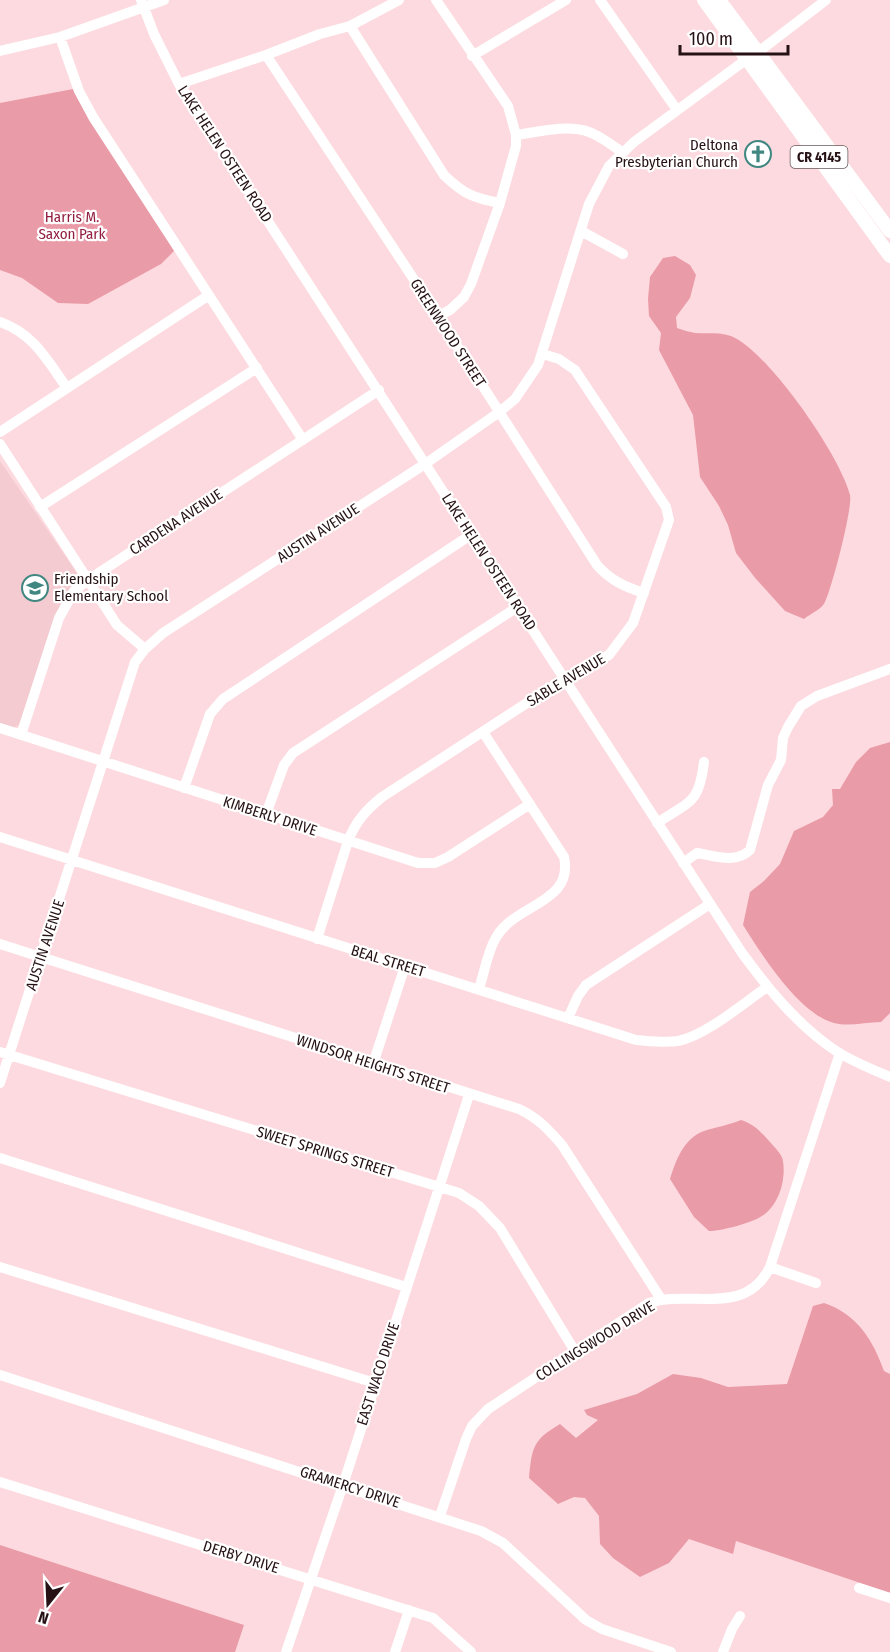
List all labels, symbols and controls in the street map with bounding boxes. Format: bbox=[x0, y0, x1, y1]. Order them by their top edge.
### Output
scale bar bbox=[680, 18, 788, 56]
text: 100 m bbox=[689, 28, 733, 50]
street label: LAKE HELEN OSTEEN ROAD bbox=[174, 82, 276, 226]
place label: Deltona Presbyterian Church bbox=[615, 136, 738, 171]
church icon: Deltona Presbyterian Church bbox=[743, 139, 773, 169]
road number: CR 4145 bbox=[790, 146, 848, 168]
park label: Harris M. Saxon Park bbox=[38, 208, 106, 243]
street label: GREENWOOD STREET bbox=[406, 275, 490, 391]
street label: CARDENA AVENUE bbox=[126, 485, 226, 559]
street label: LAKE HELEN OSTEEN ROAD bbox=[438, 490, 540, 634]
street label: AUSTIN AVENUE bbox=[274, 500, 362, 566]
place label: Friendship Elementary School bbox=[54, 570, 168, 605]
school or university icon: Friendship Elementary School bbox=[20, 573, 50, 603]
street label: SABLE AVENUE bbox=[524, 650, 608, 710]
street label: KIMBERLY DRIVE bbox=[221, 792, 319, 840]
street label: AUSTIN AVENUE bbox=[22, 897, 68, 993]
street label: BEAL STREET bbox=[349, 941, 427, 981]
street label: WINDSOR HEIGHTS STREET bbox=[294, 1031, 452, 1097]
street label: SWEET SPRINGS STREET bbox=[254, 1123, 396, 1181]
street label: COLLINGSWOOD DRIVE bbox=[532, 1297, 658, 1385]
street label: EAST WACO DRIVE bbox=[353, 1320, 403, 1428]
street label: GRAMERCY DRIVE bbox=[298, 1462, 402, 1512]
street label: DERBY DRIVE bbox=[201, 1537, 281, 1577]
north arrow bbox=[18, 1574, 78, 1634]
text: N bbox=[36, 1607, 51, 1628]

